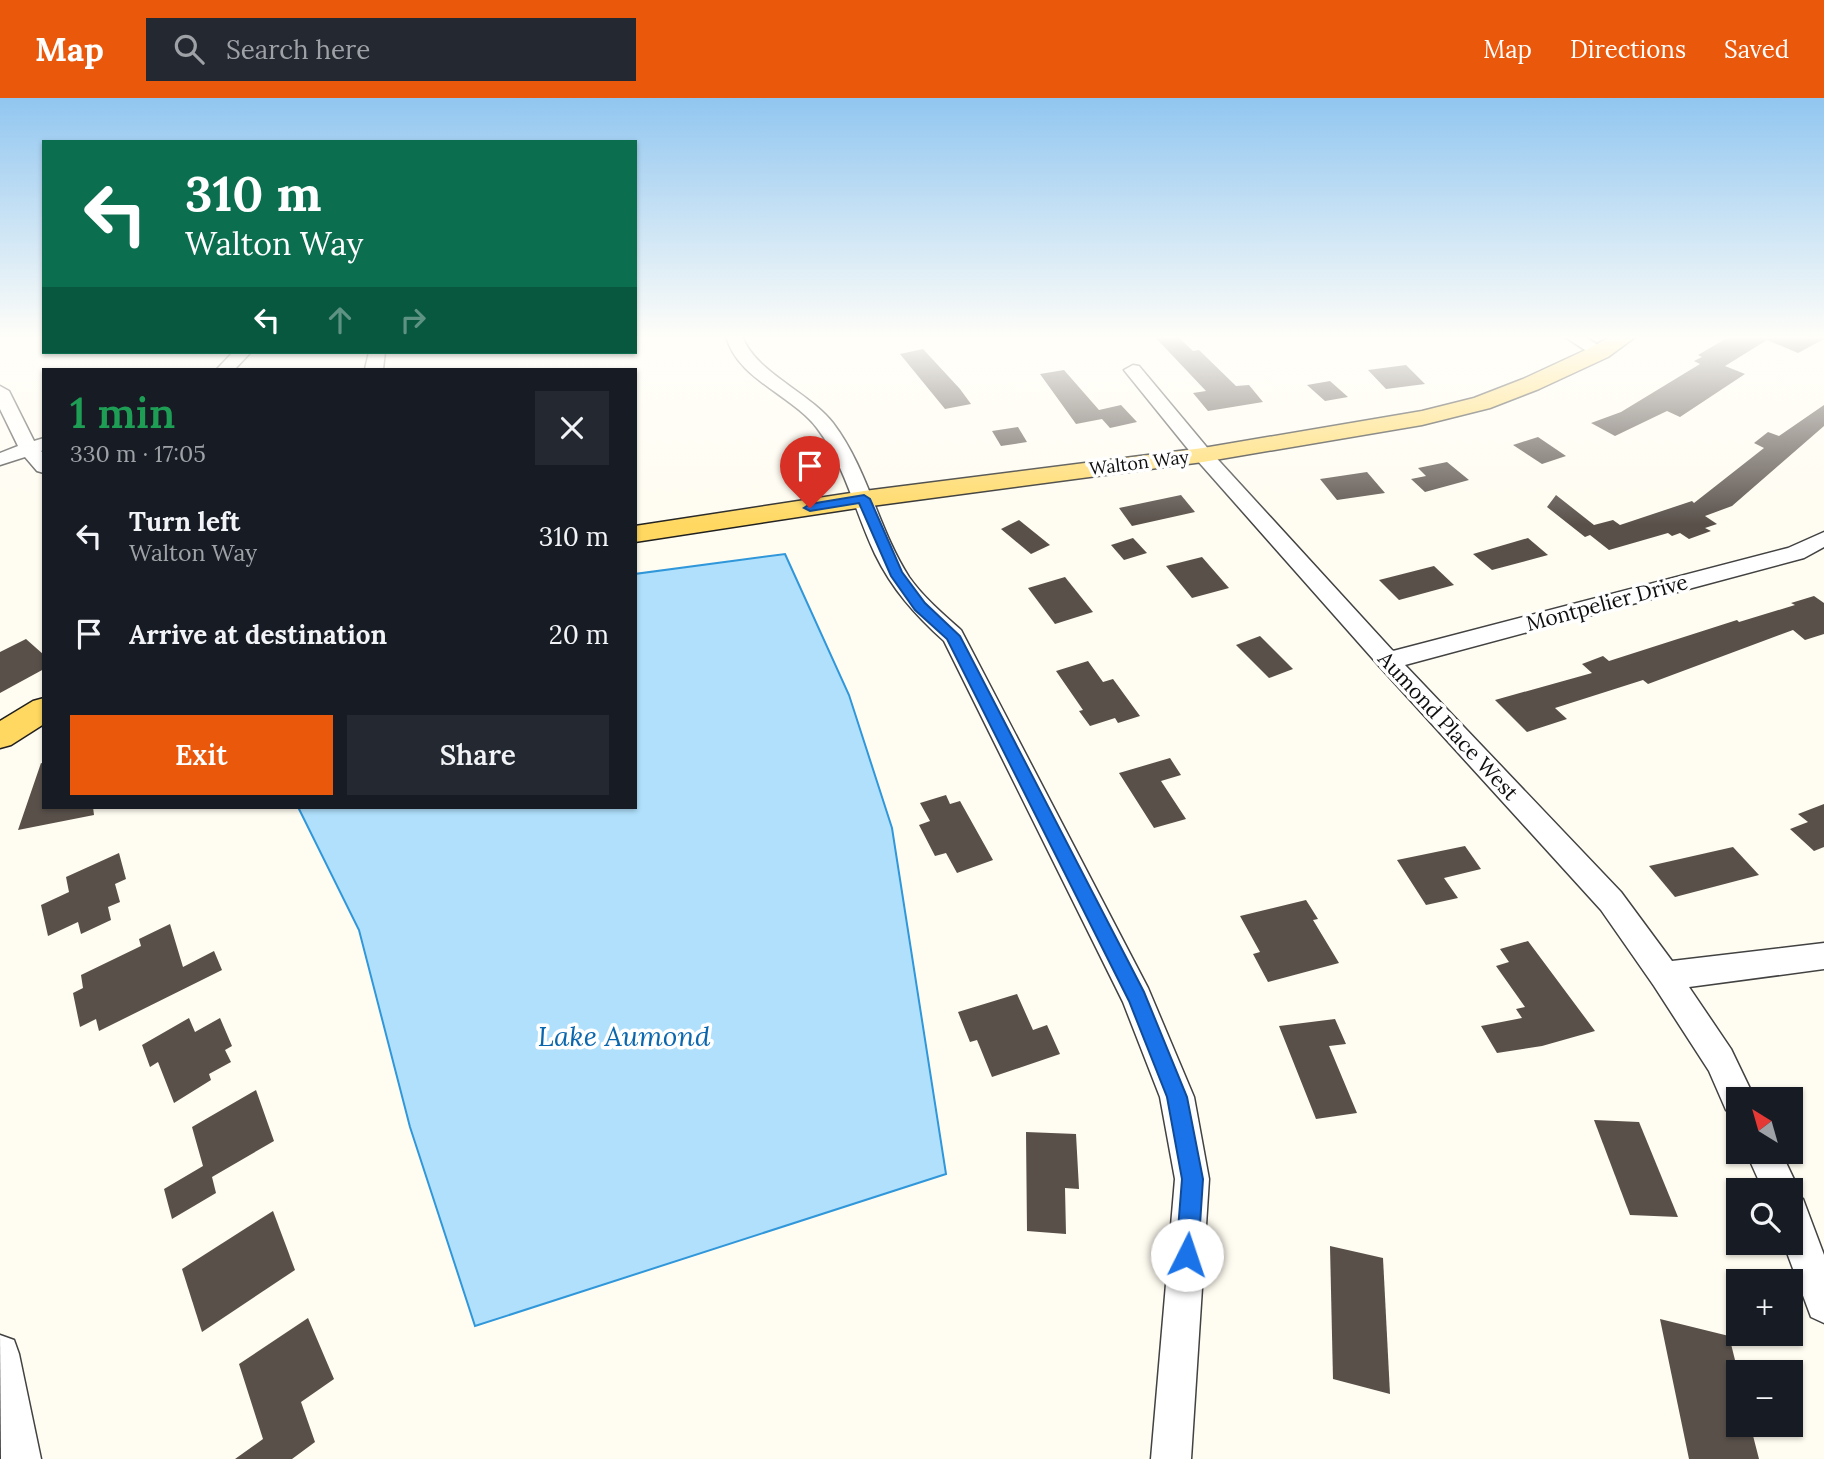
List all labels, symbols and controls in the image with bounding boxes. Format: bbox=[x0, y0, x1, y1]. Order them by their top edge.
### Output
search box bbox=[146, 18, 636, 81]
text: Map bbox=[35, 28, 104, 70]
icon: search bbox=[170, 30, 208, 68]
text: Search here bbox=[226, 33, 370, 66]
text: Map bbox=[1483, 34, 1532, 65]
text: Directions bbox=[1570, 34, 1686, 65]
text: Saved bbox=[1724, 34, 1789, 65]
text: 310 m bbox=[185, 162, 321, 224]
icon: left bbox=[70, 168, 161, 259]
text: Walton Way bbox=[185, 223, 363, 264]
icon: left bbox=[248, 301, 286, 339]
icon: ahead bbox=[321, 301, 359, 339]
icon: right bbox=[394, 301, 432, 339]
text: 1 min bbox=[70, 386, 175, 440]
button: close bbox=[535, 391, 609, 465]
pin bbox=[780, 436, 840, 508]
text: 330 m · 17:05 bbox=[70, 439, 206, 468]
street label: Walton Way bbox=[1088, 445, 1191, 480]
icon: arrive bbox=[791, 447, 829, 485]
text: Turn left bbox=[129, 505, 240, 538]
icon: left bbox=[70, 517, 108, 555]
text: 310 m bbox=[539, 520, 609, 553]
text: Walton Way bbox=[129, 538, 257, 567]
street label: Montpelier Drive bbox=[1523, 568, 1691, 637]
icon: arrive bbox=[70, 615, 108, 653]
text: Arrive at destination bbox=[129, 618, 387, 651]
text: 20 m bbox=[549, 618, 609, 651]
street label: Aumond Place West bbox=[1372, 645, 1525, 806]
button: Exit bbox=[70, 715, 333, 795]
button: Share bbox=[347, 715, 609, 795]
water label: Lake Aumond bbox=[538, 1018, 711, 1054]
north arrow bbox=[1726, 1087, 1802, 1164]
map controls bbox=[1726, 1087, 1803, 1437]
button: search bbox=[1726, 1178, 1803, 1255]
position arrow bbox=[1150, 1218, 1224, 1292]
button: + bbox=[1726, 1269, 1803, 1346]
button: − bbox=[1726, 1360, 1803, 1437]

